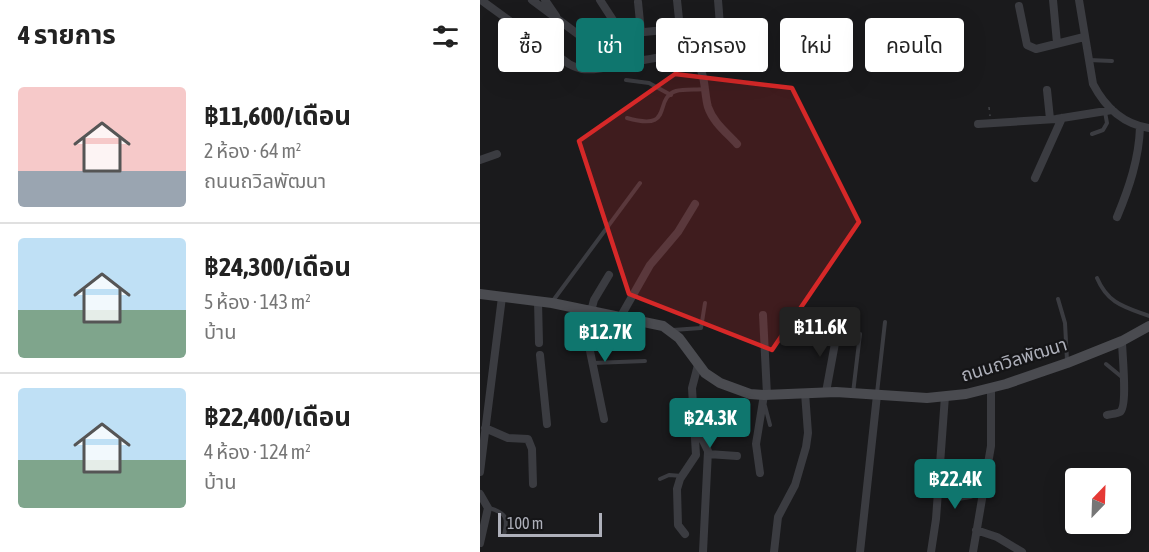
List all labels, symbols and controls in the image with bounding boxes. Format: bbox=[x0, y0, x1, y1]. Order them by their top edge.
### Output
chip: ซื้อ bbox=[498, 18, 564, 72]
chip: เช่า bbox=[576, 18, 644, 72]
chip: ตัวกรอง bbox=[656, 18, 768, 72]
chip: ใหม่ bbox=[780, 18, 853, 72]
chip: คอนโด bbox=[865, 18, 964, 72]
text: 4 รายการ bbox=[18, 20, 116, 50]
icon: filters bbox=[429, 20, 462, 53]
text: ฿11,600/เดือน bbox=[204, 101, 351, 131]
icon: home bbox=[66, 111, 138, 183]
text: 2 ห้อง · 64 m² bbox=[204, 139, 301, 162]
text: ถนนถวิลพัฒนา bbox=[204, 169, 326, 192]
text: ฿24,300/เดือน bbox=[204, 252, 351, 282]
icon: home bbox=[66, 262, 138, 334]
text: 5 ห้อง · 143 m² bbox=[204, 290, 311, 313]
pin: ฿11.6K bbox=[771, 307, 869, 358]
pin: ฿12.7K bbox=[556, 312, 654, 363]
text: ฿11.6K bbox=[793, 315, 847, 338]
text: บ้าน bbox=[204, 320, 236, 343]
text: ฿12.7K bbox=[578, 320, 632, 343]
street label: ถนนถวิลพัฒนา bbox=[958, 333, 1070, 386]
pin: ฿24.3K bbox=[661, 398, 759, 449]
text: ฿22,400/เดือน bbox=[204, 402, 351, 432]
text: ฿24.3K bbox=[683, 406, 737, 429]
icon: home bbox=[66, 412, 138, 484]
text: 4 ห้อง · 124 m² bbox=[204, 440, 311, 463]
pin: ฿22.4K bbox=[906, 459, 1004, 510]
text: ฿22.4K bbox=[928, 467, 982, 490]
north arrow bbox=[1065, 468, 1131, 534]
map controls bbox=[1065, 468, 1131, 534]
text: บ้าน bbox=[204, 470, 236, 493]
scale bar bbox=[498, 510, 602, 538]
text: 100 m bbox=[507, 514, 543, 532]

